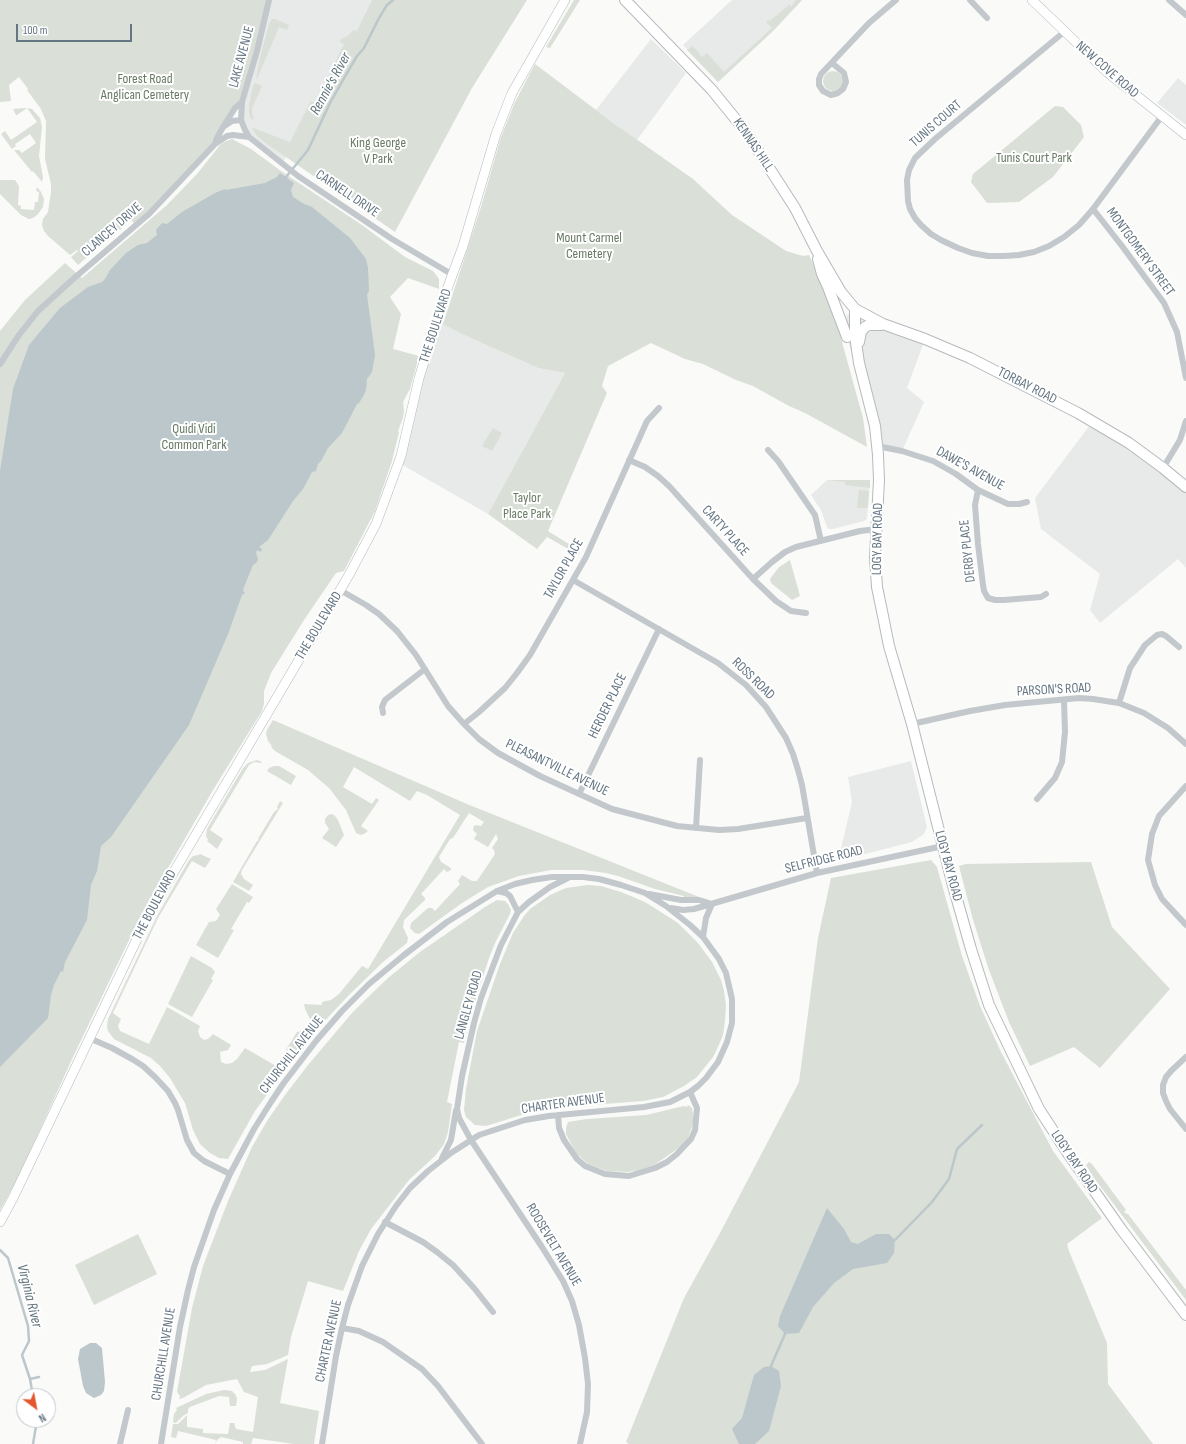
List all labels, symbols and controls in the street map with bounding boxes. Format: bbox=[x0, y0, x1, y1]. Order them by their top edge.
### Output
scale bar bbox=[18, 16, 134, 42]
text: 100 m bbox=[23, 23, 48, 38]
street label: LAKE AVENUE bbox=[226, 24, 258, 90]
street label: NEW COVE ROAD bbox=[1072, 38, 1142, 102]
water label: Rennie's River bbox=[306, 50, 356, 118]
park label: Forest Road Anglican Cemetery bbox=[101, 71, 189, 104]
street label: TUNIS COURT bbox=[907, 97, 965, 151]
street label: KENNAS HILL bbox=[729, 115, 777, 175]
park label: King George V Park bbox=[350, 135, 406, 168]
park label: Tunis Court Park bbox=[996, 150, 1072, 166]
street label: CARNELL DRIVE bbox=[312, 167, 382, 221]
street label: CLANCEY DRIVE bbox=[79, 199, 145, 261]
street label: MONTGOMERY STREET bbox=[1102, 204, 1178, 300]
park label: Mount Carmel Cemetery bbox=[556, 230, 622, 262]
street label: THE BOULEVARD bbox=[416, 287, 456, 365]
street label: TORBAY ROAD bbox=[994, 364, 1060, 408]
park label: Quidi Vidi Common Park bbox=[162, 421, 226, 454]
street label: DAWE'S AVENUE bbox=[933, 443, 1007, 495]
park label: Taylor Place Park bbox=[503, 490, 551, 522]
street label: CARTY PLACE bbox=[698, 502, 752, 560]
street label: LOGY BAY ROAD bbox=[869, 503, 887, 575]
street label: DERBY PLACE bbox=[956, 519, 980, 583]
street label: TAYLOR PLACE bbox=[541, 536, 587, 602]
street label: THE BOULEVARD bbox=[292, 589, 346, 663]
street label: ROSS ROAD bbox=[728, 654, 778, 704]
street label: HERDER PLACE bbox=[585, 671, 631, 741]
street label: PARSON'S ROAD bbox=[1016, 680, 1092, 700]
street label: PLEASANTVILLE AVENUE bbox=[503, 736, 611, 800]
street label: LOGY BAY ROAD bbox=[931, 829, 965, 903]
street label: SELFRIDGE ROAD bbox=[783, 842, 865, 878]
street label: THE BOULEVARD bbox=[129, 867, 181, 943]
street label: LANGLEY ROAD bbox=[451, 969, 487, 1041]
street label: CHURCHILL AVENUE bbox=[256, 1013, 328, 1097]
street label: CHARTER AVENUE bbox=[520, 1090, 606, 1118]
street label: LOGY BAY ROAD bbox=[1047, 1127, 1101, 1197]
street label: ROOSEVELT AVENUE bbox=[522, 1201, 584, 1289]
water label: Virginia River bbox=[12, 1262, 46, 1330]
street label: CHARTER AVENUE bbox=[312, 1298, 346, 1384]
street label: CHURCHILL AVENUE bbox=[148, 1306, 180, 1402]
north arrow bbox=[16, 1388, 56, 1428]
text: N bbox=[36, 1411, 48, 1425]

